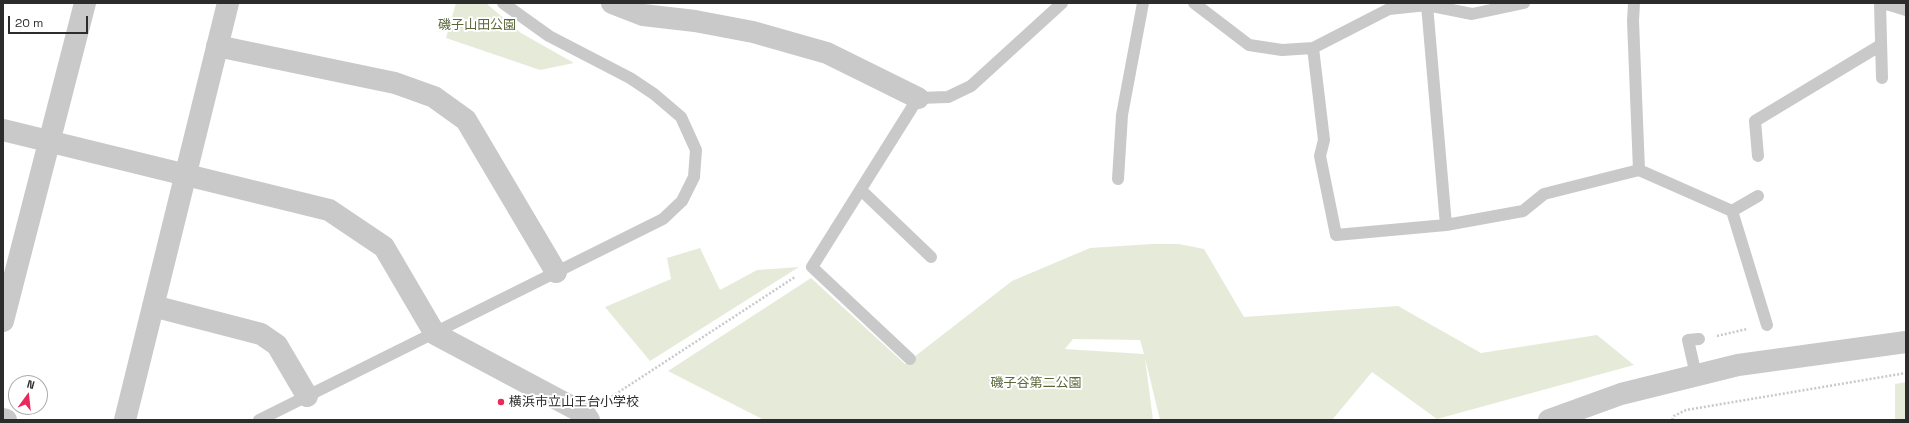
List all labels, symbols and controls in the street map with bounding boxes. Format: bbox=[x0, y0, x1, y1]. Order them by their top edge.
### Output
scale bar bbox=[10, 8, 90, 34]
text: 20 m bbox=[15, 15, 43, 31]
park label: 磯子山田公園 bbox=[438, 17, 516, 33]
north arrow bbox=[8, 375, 48, 415]
park label: 磯子谷第二公園 bbox=[991, 375, 1081, 391]
text: N bbox=[25, 377, 36, 392]
place label: 横浜市立山王台小学校 bbox=[509, 394, 639, 410]
marker: 横浜市立山王台小学校 bbox=[496, 397, 506, 407]

